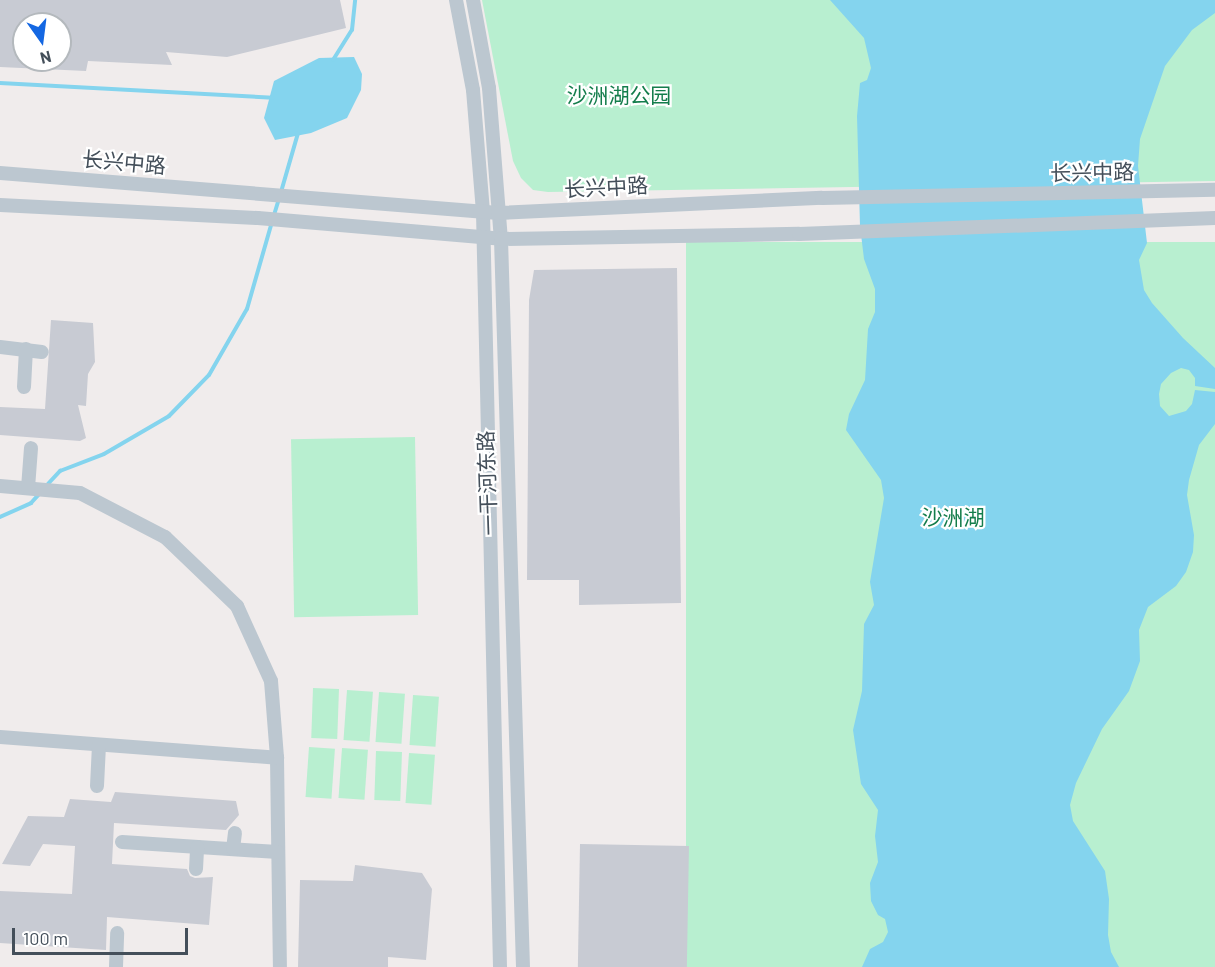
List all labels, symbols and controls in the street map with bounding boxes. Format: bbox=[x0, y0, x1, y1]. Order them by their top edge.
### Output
north arrow bbox=[12, 12, 72, 72]
text: N bbox=[39, 48, 53, 69]
park label: 沙洲湖公园 bbox=[567, 82, 671, 108]
street label: 长兴中路 bbox=[81, 146, 167, 178]
street label: 长兴中路 bbox=[1050, 159, 1134, 185]
street label: 长兴中路 bbox=[563, 172, 649, 202]
street label: 一干河东路 bbox=[473, 430, 501, 536]
park label: 沙洲湖 bbox=[922, 504, 984, 530]
scale bar bbox=[15, 916, 190, 954]
text: 100 m bbox=[23, 927, 68, 949]

